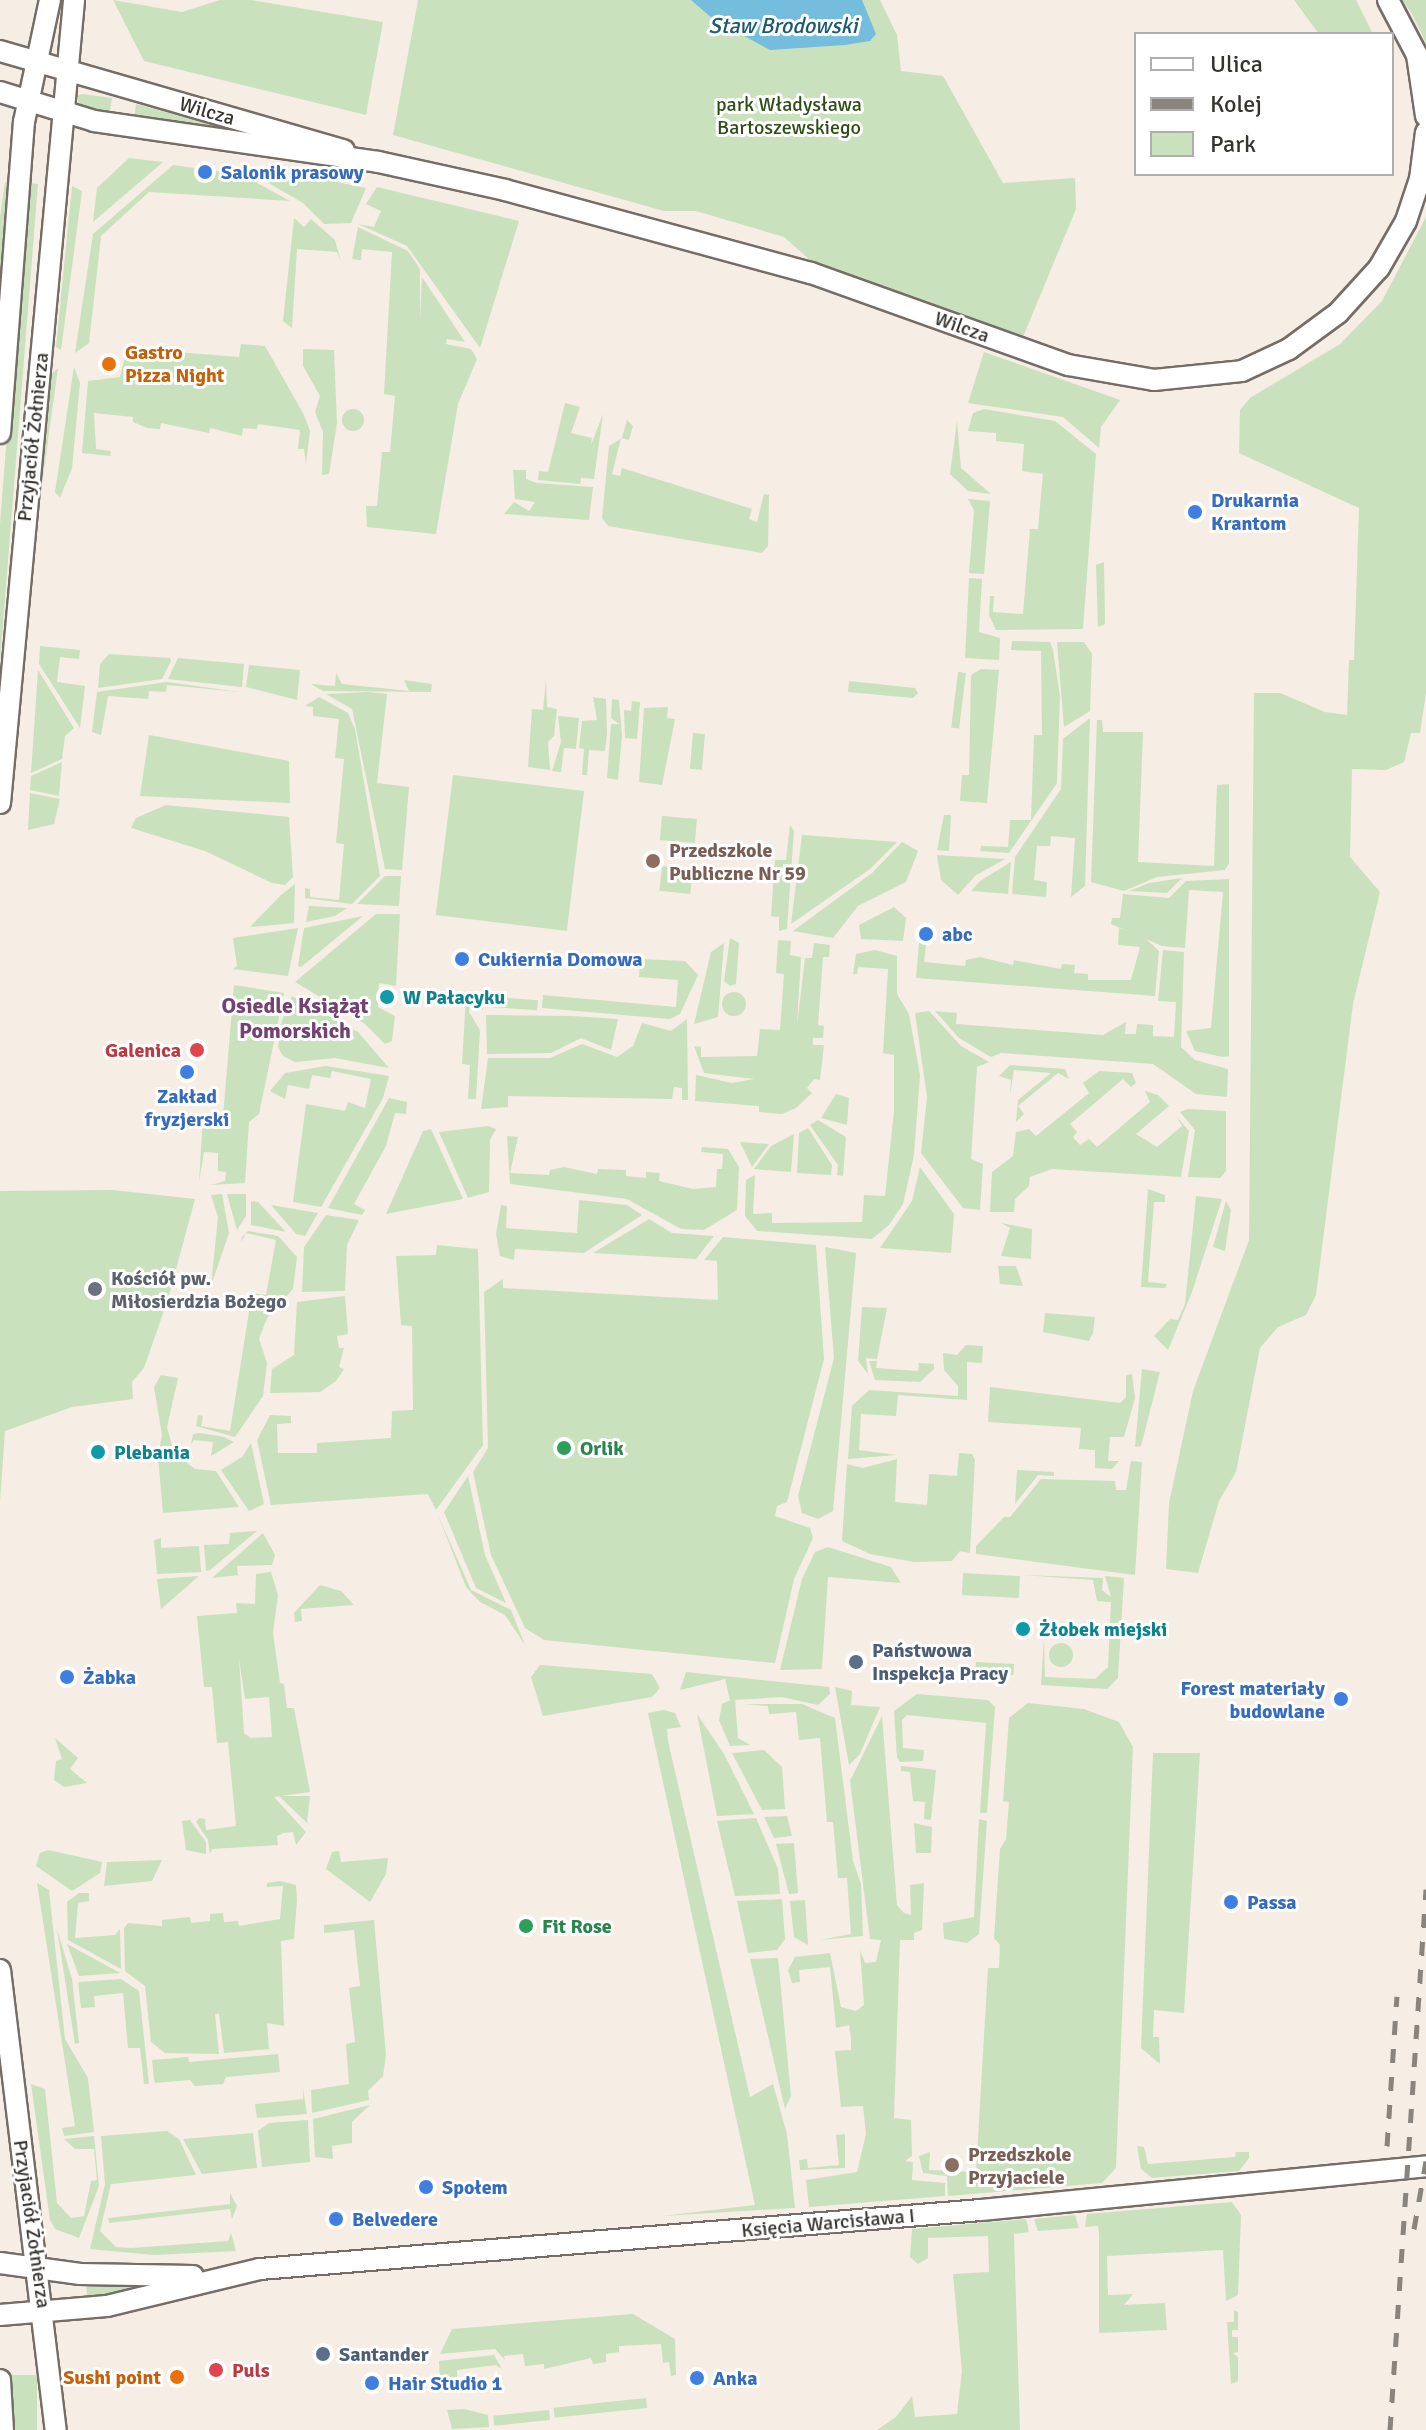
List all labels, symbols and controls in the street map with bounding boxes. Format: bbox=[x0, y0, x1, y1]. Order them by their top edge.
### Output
water label: Staw Brodowski bbox=[709, 13, 857, 39]
legend bbox=[1134, 32, 1394, 176]
text: Ulica bbox=[1210, 49, 1263, 79]
text: Kolej bbox=[1210, 89, 1262, 119]
street label: Wilcza bbox=[176, 92, 238, 130]
park label: park Władysława Bartoszewskiego bbox=[716, 93, 862, 140]
text: Park bbox=[1210, 129, 1256, 159]
place label: Salonik prasowy bbox=[221, 160, 364, 184]
marker: Salonik prasowy bbox=[196, 163, 214, 181]
street label: Wilcza bbox=[931, 306, 993, 348]
place label: Gastro Pizza Night bbox=[125, 340, 224, 387]
street label: Przyjaciół Żołnierza bbox=[12, 351, 54, 523]
marker: Gastro Pizza Night bbox=[100, 355, 118, 373]
place label: Drukarnia Krantom bbox=[1211, 488, 1299, 535]
marker: Drukarnia Krantom bbox=[1186, 503, 1204, 521]
place label: Przedszkole Publiczne Nr 59 bbox=[669, 838, 806, 885]
marker: Przedszkole Publiczne Nr 59 bbox=[644, 852, 662, 870]
place label: abc bbox=[942, 922, 972, 946]
marker: abc bbox=[917, 925, 935, 943]
place label: Cukiernia Domowa bbox=[478, 947, 642, 971]
marker: Cukiernia Domowa bbox=[453, 950, 471, 968]
place label: W Pałacyku bbox=[403, 985, 505, 1009]
marker: W Pałacyku bbox=[378, 988, 396, 1006]
district label: Osiedle Książąt Pomorskich bbox=[221, 992, 369, 1044]
place label: Galenica bbox=[105, 1038, 181, 1062]
marker: Galenica bbox=[188, 1041, 206, 1059]
marker: Zakład fryzjerski bbox=[178, 1063, 196, 1081]
place label: Zakład fryzjerski bbox=[145, 1084, 229, 1131]
place label: Kościół pw. Miłosierdzia Bożego bbox=[111, 1266, 287, 1313]
marker: Kościół pw. Miłosierdzia Bożego bbox=[86, 1280, 104, 1298]
place label: Orlik bbox=[580, 1436, 624, 1460]
marker: Orlik bbox=[555, 1439, 573, 1457]
place label: Plebania bbox=[114, 1440, 190, 1464]
marker: Plebania bbox=[89, 1443, 107, 1461]
place label: Żłobek miejski bbox=[1039, 1617, 1167, 1641]
marker: Żłobek miejski bbox=[1014, 1620, 1032, 1638]
place label: Państwowa Inspekcja Pracy bbox=[872, 1638, 1008, 1685]
marker: Państwowa Inspekcja Pracy bbox=[847, 1653, 865, 1671]
place label: Żabka bbox=[83, 1665, 136, 1689]
marker: Żabka bbox=[58, 1668, 76, 1686]
place label: Forest materiały budowlane bbox=[1180, 1676, 1325, 1723]
marker: Forest materiały budowlane bbox=[1332, 1690, 1350, 1708]
place label: Passa bbox=[1247, 1890, 1297, 1914]
marker: Passa bbox=[1222, 1893, 1240, 1911]
place label: Fit Rose bbox=[542, 1914, 612, 1938]
marker: Fit Rose bbox=[517, 1917, 535, 1935]
street label: Przyjaciół Żołnierza bbox=[8, 2138, 56, 2310]
place label: Przedszkole Przyjaciele bbox=[968, 2142, 1072, 2189]
marker: Przedszkole Przyjaciele bbox=[943, 2156, 961, 2174]
place label: Społem bbox=[442, 2175, 508, 2199]
marker: Społem bbox=[417, 2178, 435, 2196]
street label: Księcia Warcisława I bbox=[740, 2203, 916, 2243]
place label: Belvedere bbox=[352, 2207, 438, 2231]
marker: Belvedere bbox=[327, 2210, 345, 2228]
place label: Santander bbox=[339, 2342, 429, 2366]
marker: Santander bbox=[314, 2345, 332, 2363]
place label: Puls bbox=[232, 2358, 270, 2382]
marker: Puls bbox=[207, 2361, 225, 2379]
place label: Sushi point bbox=[63, 2365, 161, 2389]
place label: Anka bbox=[713, 2366, 757, 2390]
marker: Sushi point bbox=[168, 2368, 186, 2386]
marker: Anka bbox=[688, 2369, 706, 2387]
place label: Hair Studio 1 bbox=[388, 2371, 502, 2395]
marker: Hair Studio 1 bbox=[363, 2374, 381, 2392]

